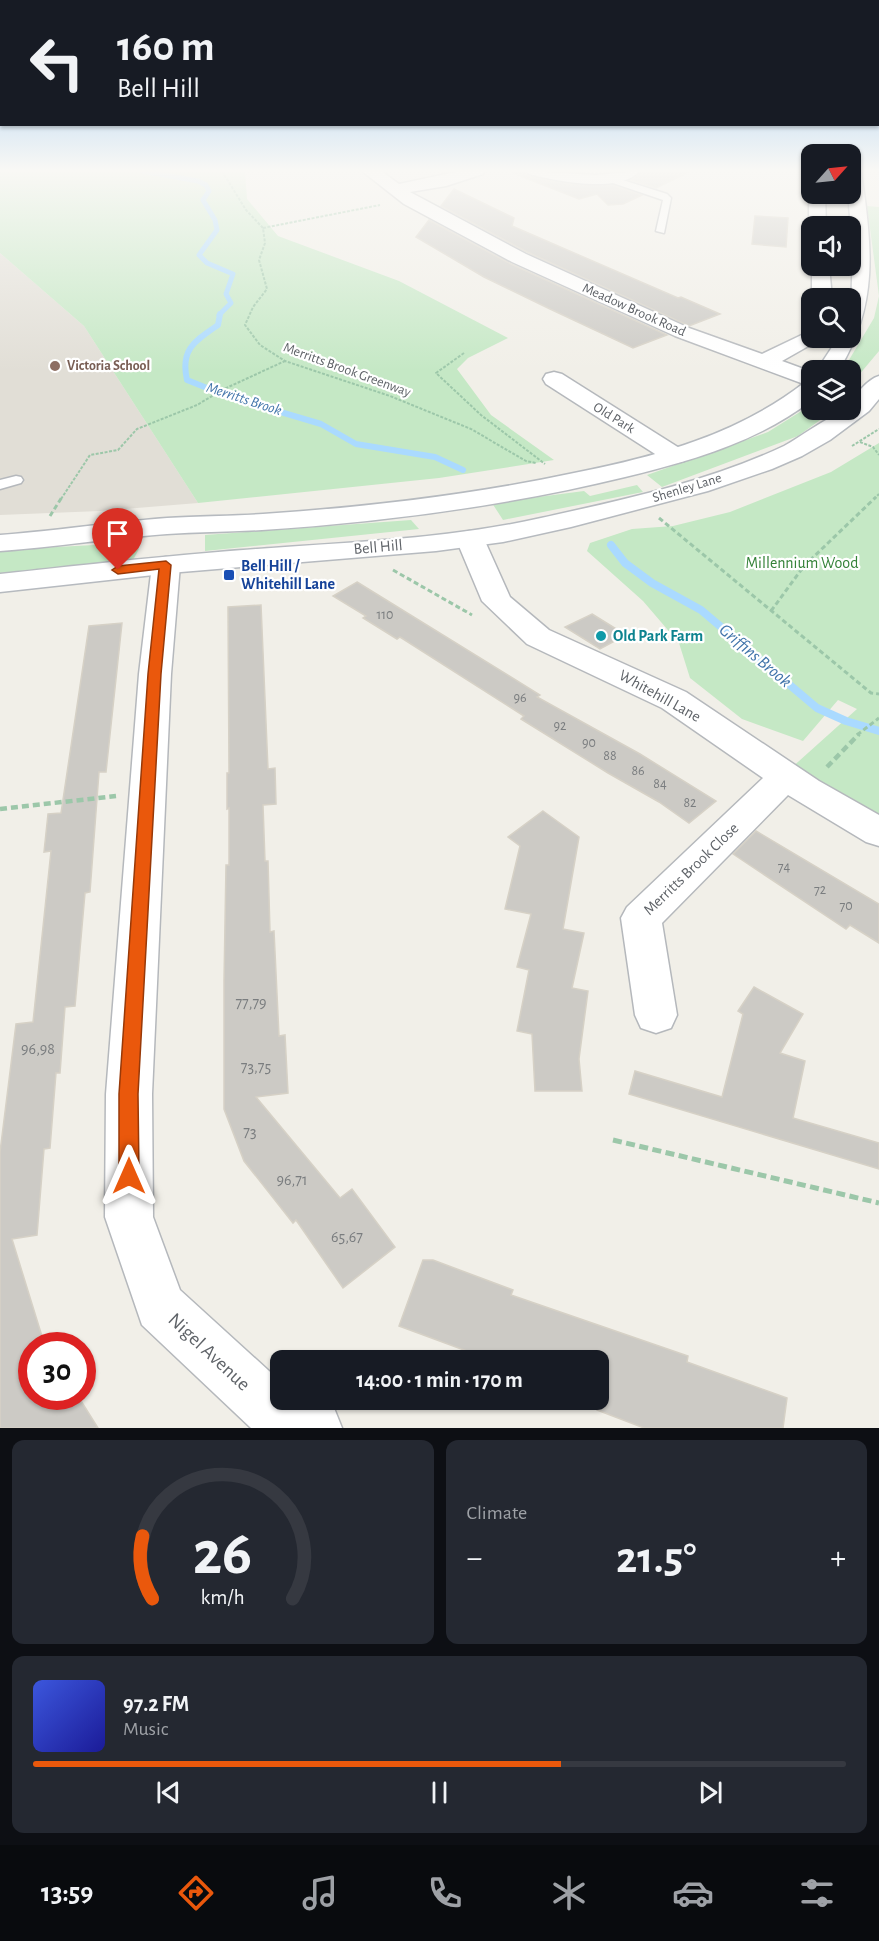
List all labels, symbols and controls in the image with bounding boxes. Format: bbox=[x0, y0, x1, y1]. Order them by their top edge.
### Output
icon: left bbox=[18, 24, 96, 102]
text: 160 m bbox=[117, 26, 215, 68]
text: Bell Hill bbox=[117, 75, 200, 102]
north arrow bbox=[801, 144, 861, 204]
map controls bbox=[801, 144, 861, 420]
button: sound bbox=[801, 216, 861, 276]
street label: Meadow Brook Road bbox=[580, 281, 688, 339]
button: search bbox=[801, 288, 861, 348]
street label: Merritts Brook Greenway bbox=[281, 340, 413, 400]
marker: Victoria School bbox=[48, 359, 62, 373]
place label: Victoria School bbox=[67, 359, 150, 373]
button: layers bbox=[801, 360, 861, 420]
water label: Merritts Brook bbox=[204, 380, 284, 418]
street label: Old Park bbox=[591, 400, 638, 436]
street label: Shenley Lane bbox=[651, 471, 723, 505]
pin bbox=[92, 508, 143, 570]
icon: arrive bbox=[101, 517, 134, 550]
street label: Bell Hill bbox=[353, 537, 403, 557]
park label: Millennium Wood bbox=[745, 555, 859, 571]
place label: Bell Hill / Whitehill Lane bbox=[241, 558, 335, 592]
marker: Bell Hill / Whitehill Lane bbox=[222, 568, 236, 582]
house number: 110 bbox=[376, 608, 394, 622]
water label: Griffins Brook bbox=[715, 621, 795, 691]
place label: Old Park Farm bbox=[613, 628, 703, 644]
marker: Old Park Farm bbox=[594, 629, 608, 643]
street label: Whitehill Lane bbox=[616, 667, 704, 725]
house number: 96 bbox=[513, 691, 527, 705]
house number: 92 bbox=[554, 719, 566, 733]
house number: 90 bbox=[582, 736, 596, 750]
house number: 88 bbox=[603, 749, 617, 763]
house number: 86 bbox=[631, 764, 645, 778]
house number: 84 bbox=[653, 777, 667, 791]
house number: 82 bbox=[683, 796, 697, 810]
street label: Merritts Brook Close bbox=[640, 820, 742, 918]
house number: 74 bbox=[778, 860, 791, 874]
house number: 72 bbox=[814, 883, 826, 897]
house number: 70 bbox=[839, 899, 853, 913]
house number: 77,79 bbox=[235, 995, 267, 1011]
house number: 96,98 bbox=[21, 1041, 55, 1057]
house number: 73,75 bbox=[241, 1059, 271, 1075]
house number: 73 bbox=[243, 1124, 257, 1140]
position arrow bbox=[97, 1144, 161, 1208]
house number: 96,71 bbox=[277, 1172, 307, 1188]
house number: 65,67 bbox=[331, 1229, 363, 1245]
street label: Nigel Avenue bbox=[164, 1309, 254, 1395]
speed limit sign: 30 bbox=[18, 1332, 96, 1410]
text: 14:00 · 1 min · 170 m bbox=[356, 1369, 523, 1391]
text: Climate bbox=[467, 1503, 527, 1523]
text: 26 bbox=[193, 1523, 253, 1585]
text: 21.5° bbox=[616, 1536, 696, 1581]
text: − bbox=[467, 1542, 482, 1575]
text: + bbox=[830, 1542, 846, 1575]
text: km/h bbox=[201, 1587, 245, 1608]
text: 97.2 FM bbox=[123, 1693, 189, 1715]
text: Music bbox=[123, 1719, 169, 1739]
icon: previous bbox=[152, 1776, 185, 1809]
icon: pause bbox=[423, 1776, 456, 1809]
icon: next bbox=[694, 1776, 727, 1809]
icon: directions bbox=[175, 1872, 217, 1914]
icon: music bbox=[299, 1872, 341, 1914]
icon: phone bbox=[424, 1872, 466, 1914]
icon: climate bbox=[548, 1872, 590, 1914]
icon: car bbox=[672, 1872, 714, 1914]
icon: filters bbox=[796, 1872, 838, 1914]
text: 13:59 bbox=[41, 1879, 93, 1906]

